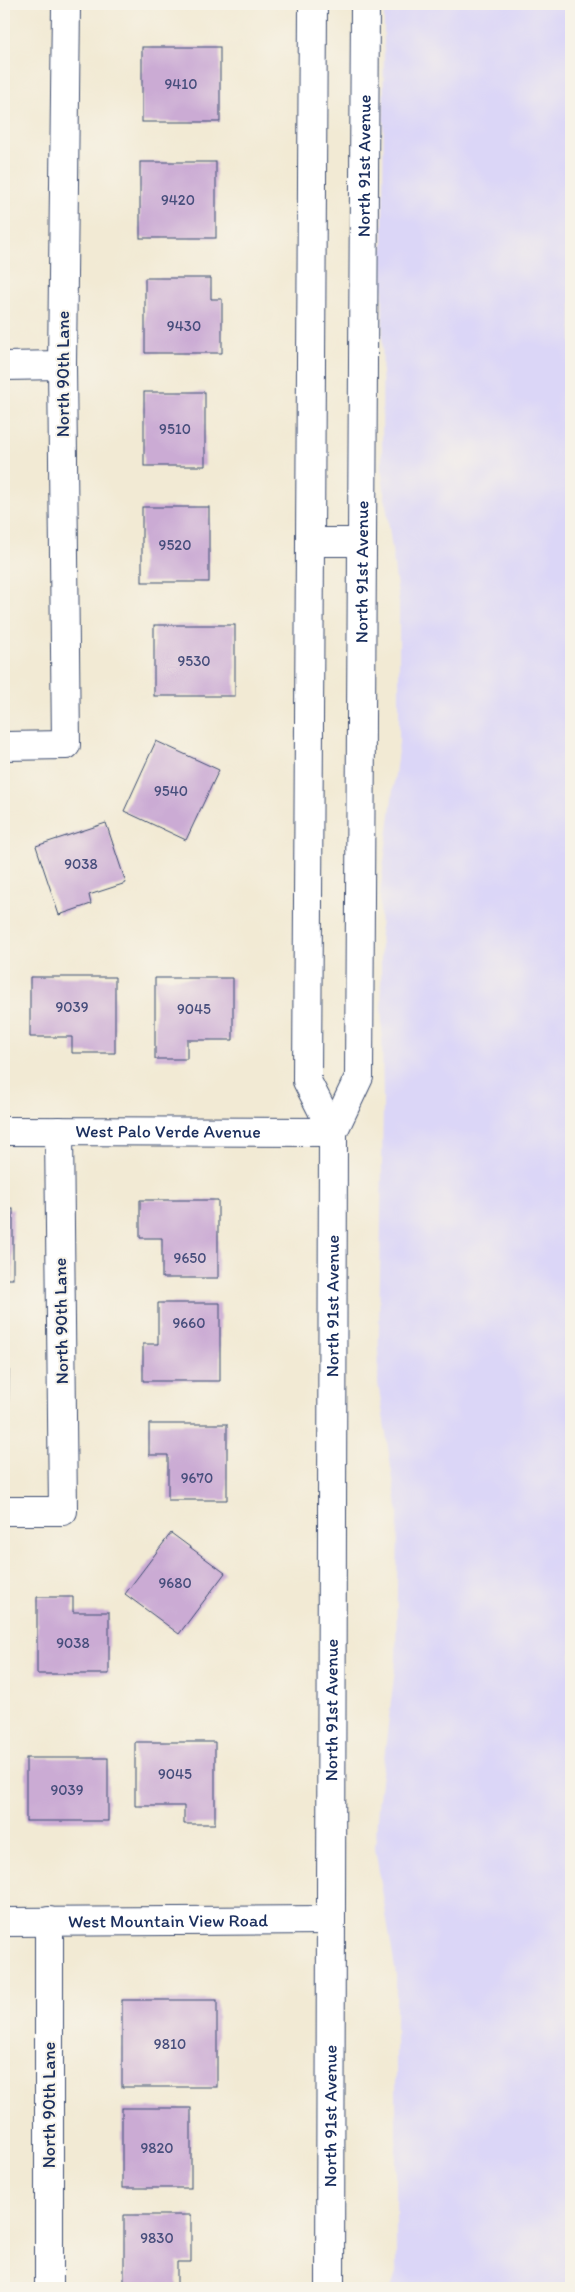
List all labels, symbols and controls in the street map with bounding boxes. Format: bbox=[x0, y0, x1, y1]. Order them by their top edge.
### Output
house number: 9410 bbox=[164, 75, 198, 93]
street label: North 91st Avenue bbox=[353, 94, 375, 237]
house number: 9420 bbox=[161, 191, 195, 209]
street label: North 90th Lane bbox=[52, 311, 74, 437]
house number: 9430 bbox=[167, 317, 201, 335]
house number: 9510 bbox=[159, 420, 191, 438]
street label: North 91st Avenue bbox=[350, 500, 373, 643]
house number: 9520 bbox=[159, 536, 191, 554]
house number: 9530 bbox=[177, 652, 211, 670]
house number: 9540 bbox=[154, 782, 188, 800]
house number: 9038 bbox=[64, 855, 98, 873]
house number: 9039 bbox=[55, 998, 89, 1016]
house number: 9045 bbox=[177, 1000, 211, 1018]
street label: West Palo Verde Avenue bbox=[75, 1120, 261, 1143]
street label: North 91st Avenue bbox=[321, 1235, 344, 1377]
house number: 9650 bbox=[174, 1249, 206, 1267]
street label: North 90th Lane bbox=[49, 1258, 73, 1384]
house number: 9660 bbox=[173, 1314, 205, 1332]
house number: 9670 bbox=[181, 1469, 213, 1487]
house number: 9680 bbox=[158, 1574, 192, 1592]
house number: 9038 bbox=[56, 1634, 90, 1652]
street label: North 91st Avenue bbox=[320, 1639, 343, 1781]
house number: 9045 bbox=[158, 1765, 192, 1783]
house number: 9039 bbox=[50, 1781, 84, 1799]
street label: West Mountain View Road bbox=[68, 1909, 268, 1933]
house number: 9810 bbox=[154, 2035, 186, 2053]
street label: North 90th Lane bbox=[38, 2042, 60, 2168]
street label: North 91st Avenue bbox=[319, 2045, 342, 2187]
house number: 9820 bbox=[140, 2139, 174, 2157]
house number: 9830 bbox=[140, 2229, 174, 2247]

